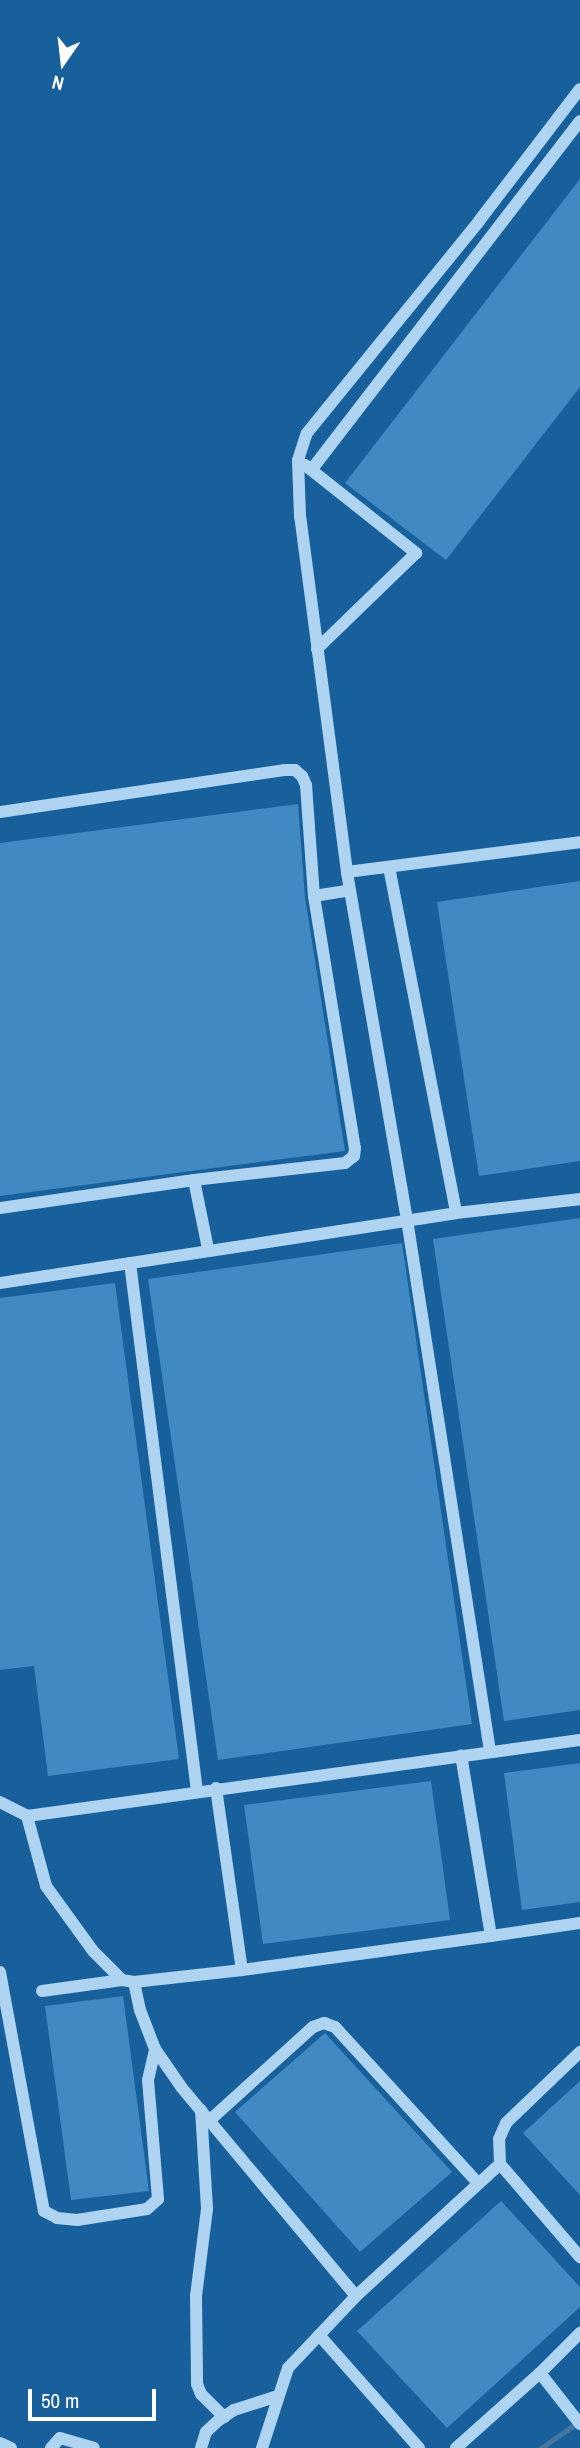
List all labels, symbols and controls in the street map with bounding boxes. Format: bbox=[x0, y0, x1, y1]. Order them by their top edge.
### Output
north arrow bbox=[28, 28, 98, 98]
text: N bbox=[49, 69, 67, 97]
scale bar bbox=[32, 2374, 159, 2418]
text: 50 m bbox=[41, 2386, 79, 2415]

